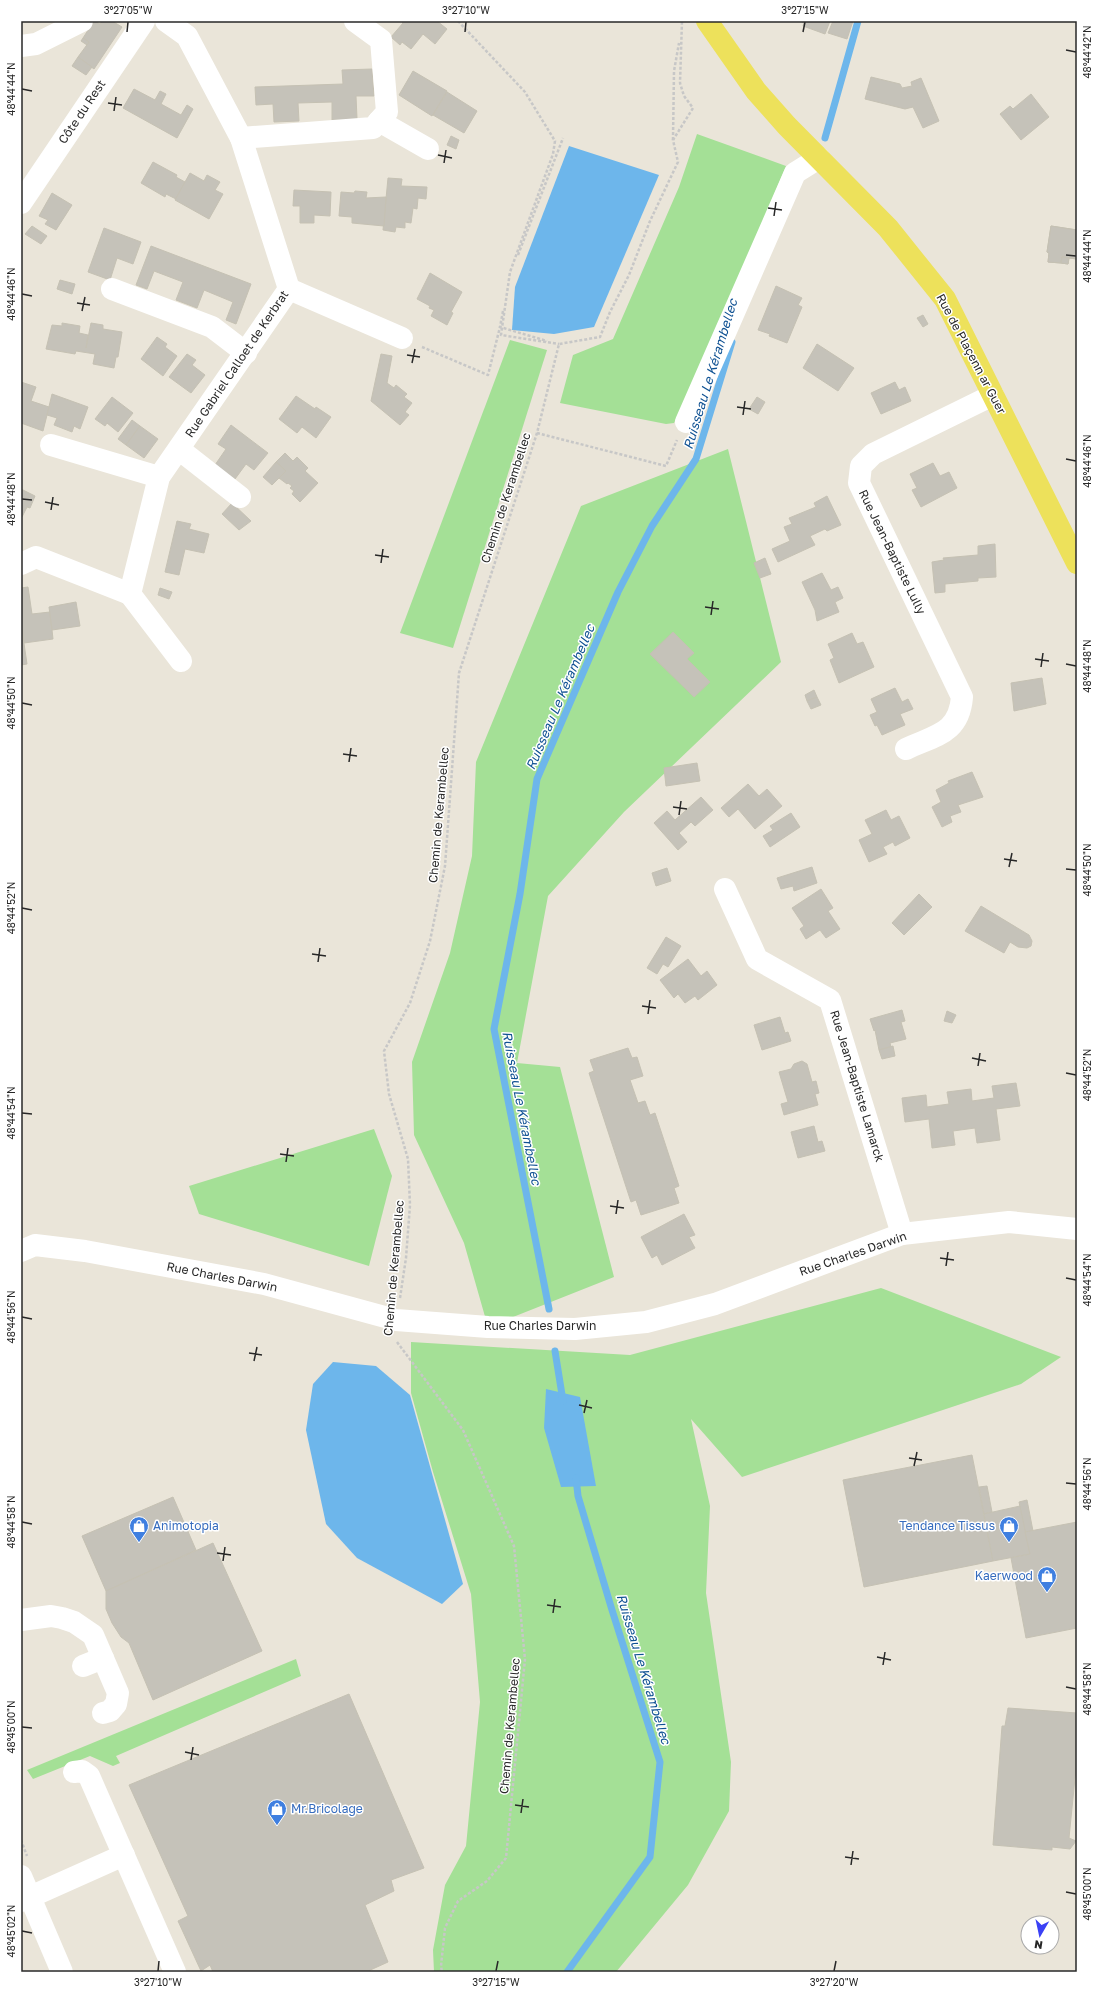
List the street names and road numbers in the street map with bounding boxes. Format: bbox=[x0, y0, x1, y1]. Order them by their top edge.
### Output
street label: Côte du Rest bbox=[55, 77, 109, 147]
street label: Rue Gabriel Calloet de Kerbrat bbox=[182, 287, 292, 440]
street label: Rue de Plaçenn ar Guer bbox=[933, 291, 1010, 417]
street label: Chemin de Kerambellec bbox=[477, 430, 534, 565]
street label: Rue Jean-Baptiste Lully bbox=[856, 487, 929, 617]
street label: Chemin de Kerambellec bbox=[425, 746, 452, 884]
street label: Rue Jean-Baptiste Lamarck bbox=[827, 1008, 888, 1164]
street label: Chemin de Kerambellec bbox=[380, 1199, 407, 1337]
street label: Rue Charles Darwin bbox=[797, 1228, 909, 1279]
street label: Rue Charles Darwin bbox=[165, 1258, 279, 1295]
street label: Rue Charles Darwin bbox=[484, 1318, 596, 1333]
street label: Chemin de Kerambellec bbox=[496, 1657, 523, 1795]

